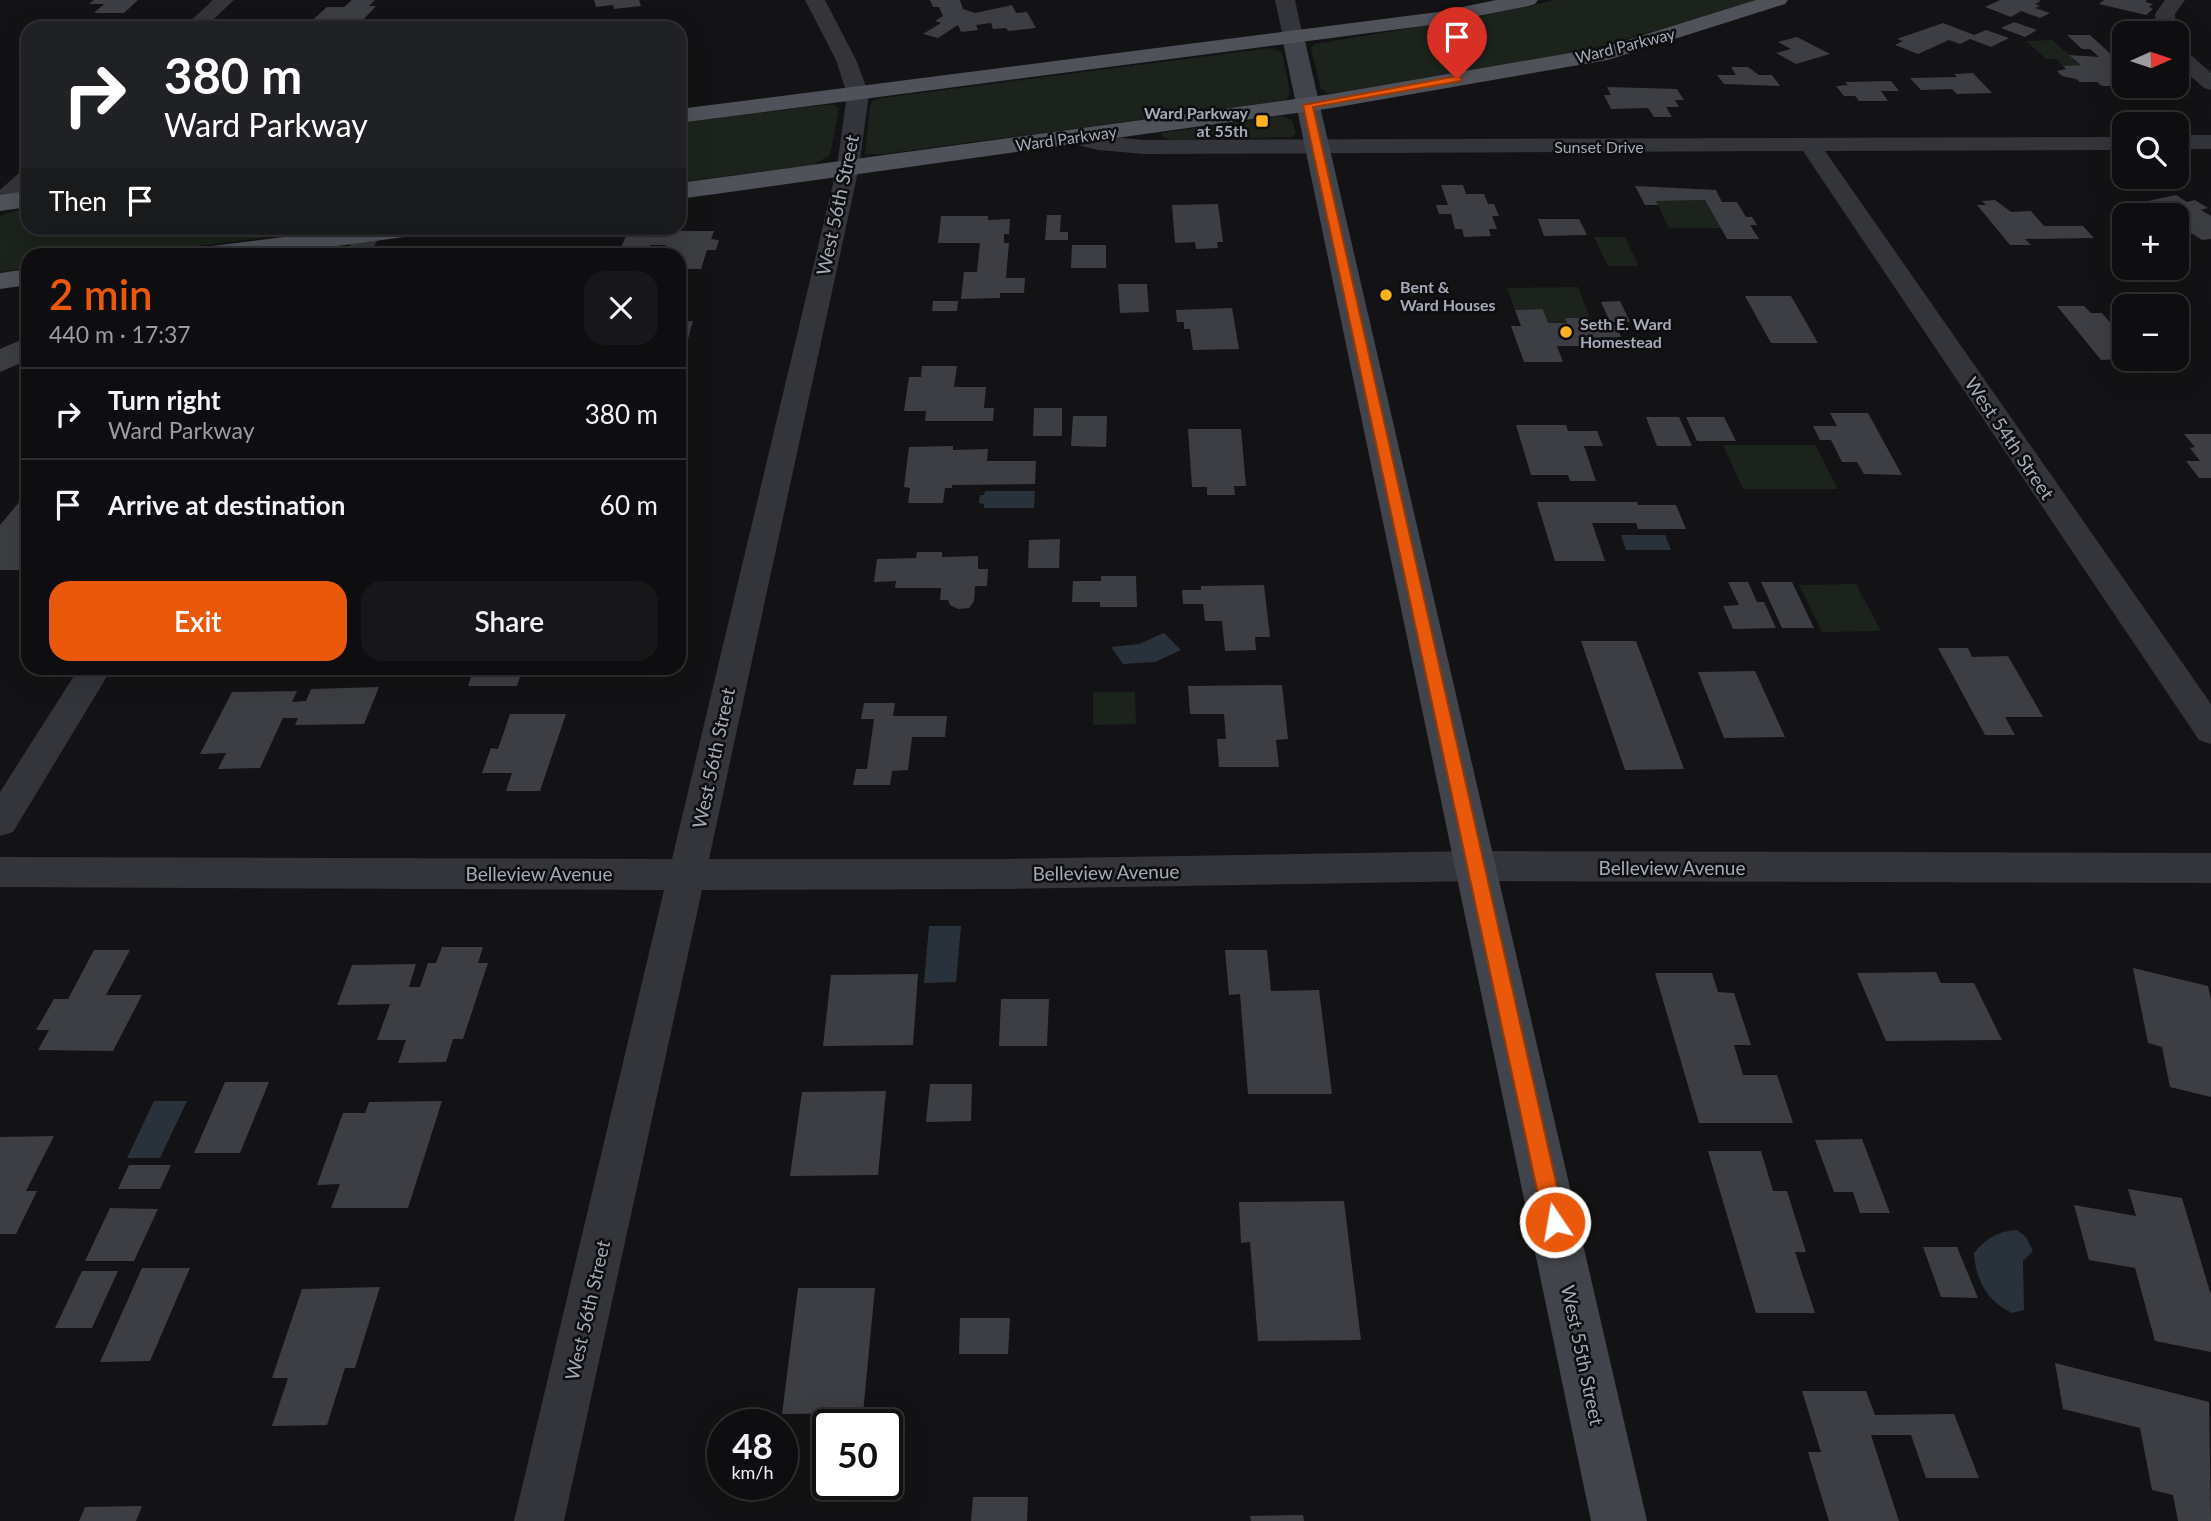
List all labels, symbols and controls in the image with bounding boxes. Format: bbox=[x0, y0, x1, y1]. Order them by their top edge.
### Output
pin bbox=[1427, 7, 1487, 79]
icon: arrive bbox=[1438, 18, 1476, 56]
north arrow bbox=[2112, 21, 2189, 98]
map controls bbox=[2112, 21, 2189, 371]
street label: Ward Parkway bbox=[1573, 23, 1677, 67]
text: 380 m bbox=[164, 46, 302, 104]
icon: right bbox=[49, 49, 140, 140]
place label: Ward Parkway at 55th bbox=[1144, 103, 1249, 140]
text: Ward Parkway bbox=[164, 105, 368, 144]
button: search bbox=[2112, 112, 2189, 189]
marker: Ward Parkway at 55th bbox=[1254, 113, 1270, 129]
street label: Ward Parkway bbox=[1014, 121, 1119, 154]
street label: West 56th Street bbox=[811, 133, 863, 277]
street label: Sunset Drive bbox=[1554, 137, 1644, 156]
icon: arrive bbox=[121, 182, 159, 220]
text: Then bbox=[49, 185, 107, 217]
button: + bbox=[2112, 203, 2189, 280]
text: 2 min bbox=[49, 269, 153, 319]
button: close bbox=[584, 271, 658, 345]
place label: Bent & Ward Houses bbox=[1400, 277, 1496, 314]
marker: Bent & Ward Houses bbox=[1378, 287, 1394, 303]
button: − bbox=[2112, 294, 2189, 371]
place label: Seth E. Ward Homestead bbox=[1580, 314, 1672, 351]
text: 440 m · 17:37 bbox=[49, 320, 191, 348]
marker: Seth E. Ward Homestead bbox=[1558, 324, 1574, 340]
street label: West 54th Street bbox=[1961, 372, 2060, 504]
text: Turn right bbox=[108, 384, 221, 416]
icon: right bbox=[49, 395, 87, 433]
text: 380 m bbox=[585, 398, 658, 430]
text: Ward Parkway bbox=[108, 416, 255, 444]
icon: arrive bbox=[49, 486, 87, 524]
text: Arrive at destination bbox=[108, 489, 345, 521]
text: 60 m bbox=[600, 489, 658, 521]
button: Exit bbox=[49, 581, 347, 661]
button: Share bbox=[361, 581, 658, 661]
street label: West 56th Street bbox=[687, 686, 739, 830]
street label: Belleview Avenue bbox=[1599, 856, 1745, 879]
street label: Belleview Avenue bbox=[1032, 859, 1180, 885]
street label: Belleview Avenue bbox=[466, 862, 612, 885]
position arrow bbox=[1518, 1185, 1592, 1259]
street label: West 56th Street bbox=[560, 1238, 614, 1382]
street label: West 55th Street bbox=[1557, 1283, 1609, 1427]
speed limit sign: 50 bbox=[812, 1409, 903, 1500]
text: 48 bbox=[732, 1424, 773, 1466]
text: km/h bbox=[731, 1461, 774, 1483]

